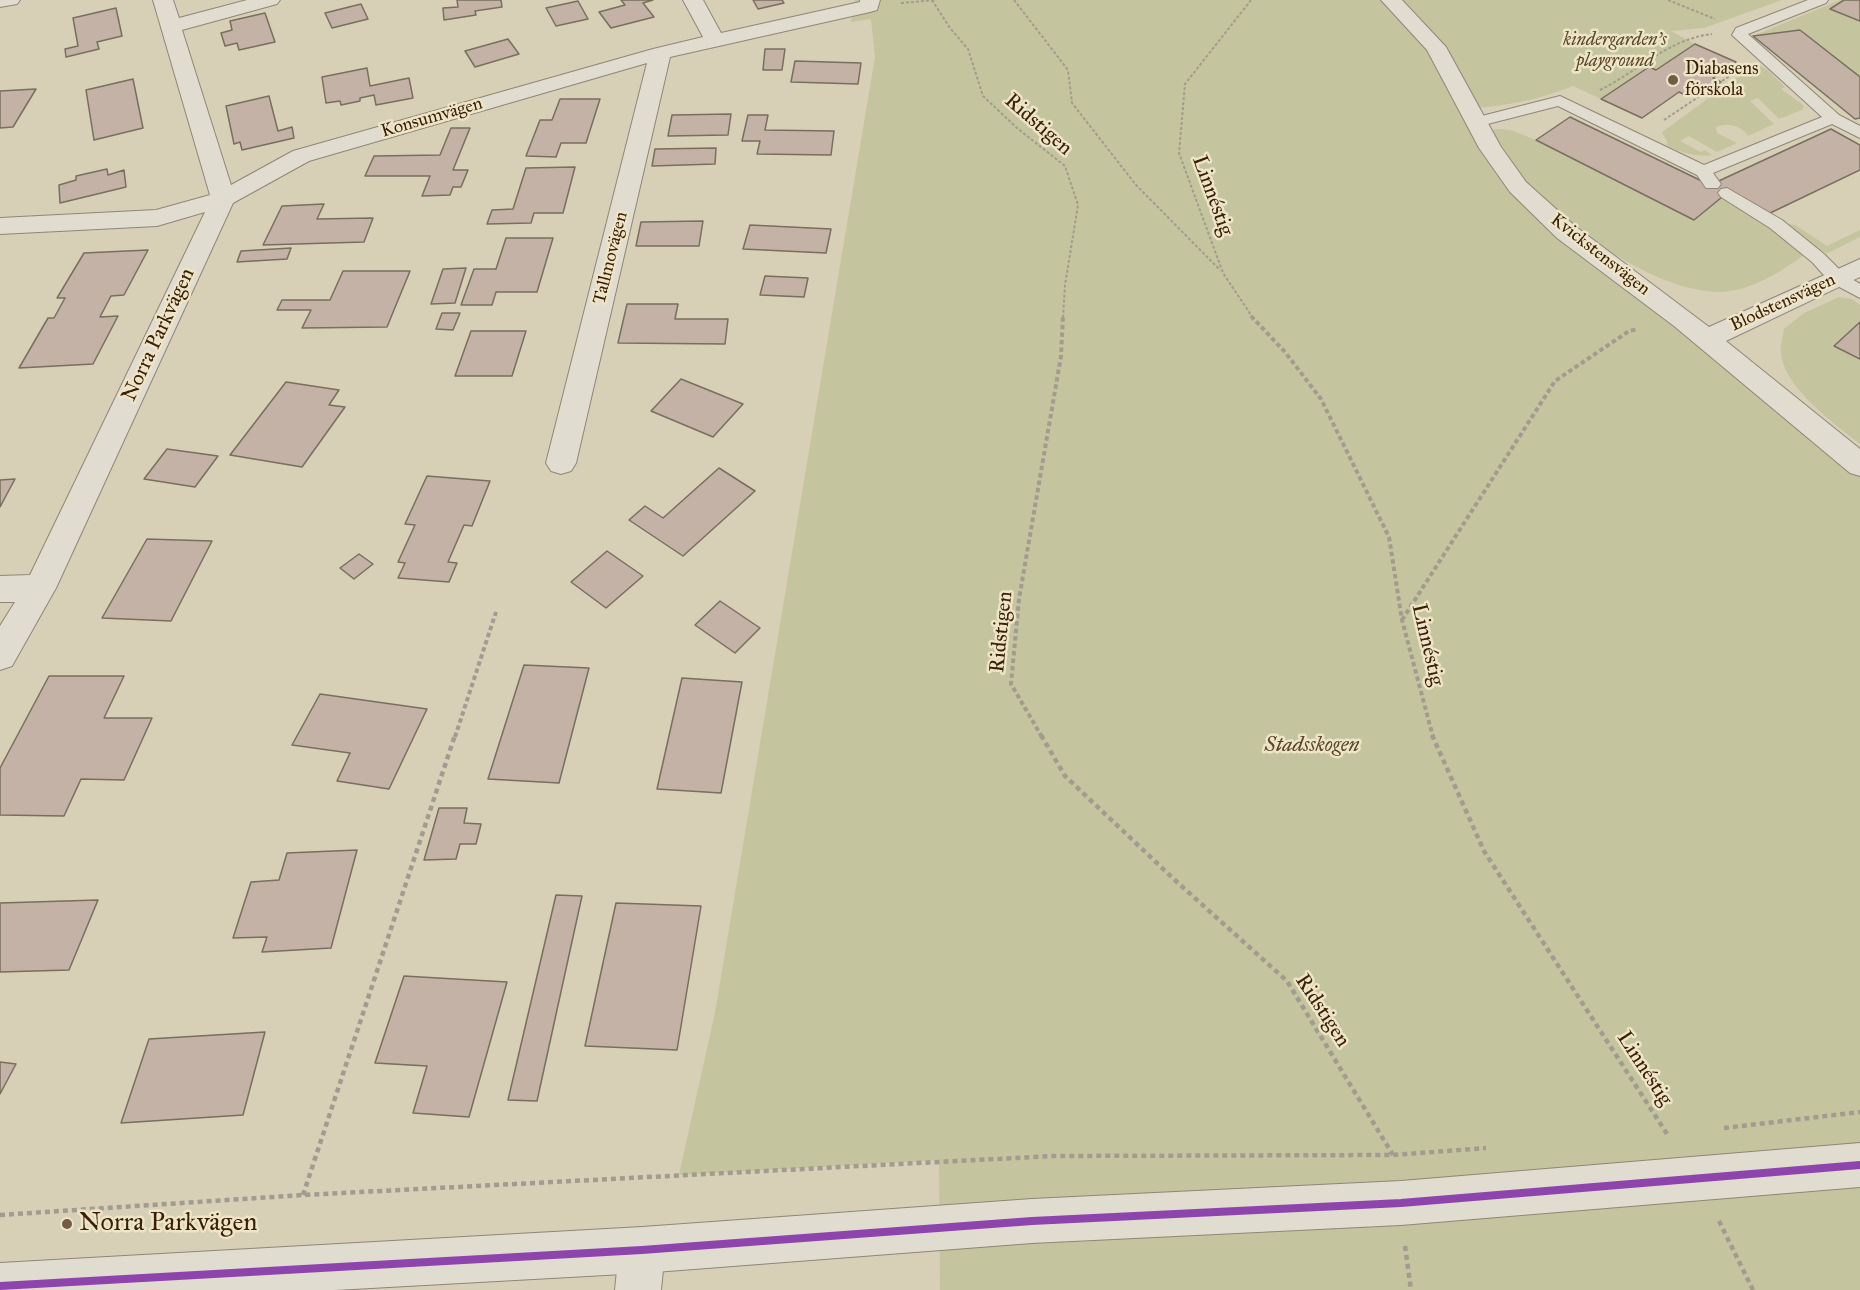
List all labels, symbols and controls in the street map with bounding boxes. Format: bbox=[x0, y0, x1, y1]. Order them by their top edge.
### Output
park label: kindergarden's playground bbox=[1563, 30, 1667, 72]
place label: Diabasens förskola bbox=[1685, 59, 1758, 101]
marker: Diabasens förskola bbox=[1666, 73, 1680, 87]
street label: Ridstigen bbox=[999, 89, 1077, 161]
street label: Konsumvägen bbox=[379, 93, 485, 143]
street label: Linnéstig bbox=[1186, 152, 1238, 240]
street label: Kvickstensvägen bbox=[1546, 209, 1654, 301]
street label: Tallmovägen bbox=[589, 210, 633, 306]
street label: Norra Parkvägen bbox=[117, 264, 201, 406]
street label: Blodstensvägen bbox=[1727, 269, 1839, 337]
street label: Ridstigen bbox=[985, 590, 1019, 674]
street label: Linnéstig bbox=[1405, 602, 1449, 688]
park label: Stadsskogen bbox=[1265, 733, 1359, 759]
street label: Ridstigen bbox=[1289, 970, 1355, 1052]
street label: Linnéstig bbox=[1611, 1027, 1677, 1111]
place label: Norra Parkvägen bbox=[79, 1208, 257, 1240]
marker: Norra Parkvägen bbox=[60, 1217, 74, 1231]

